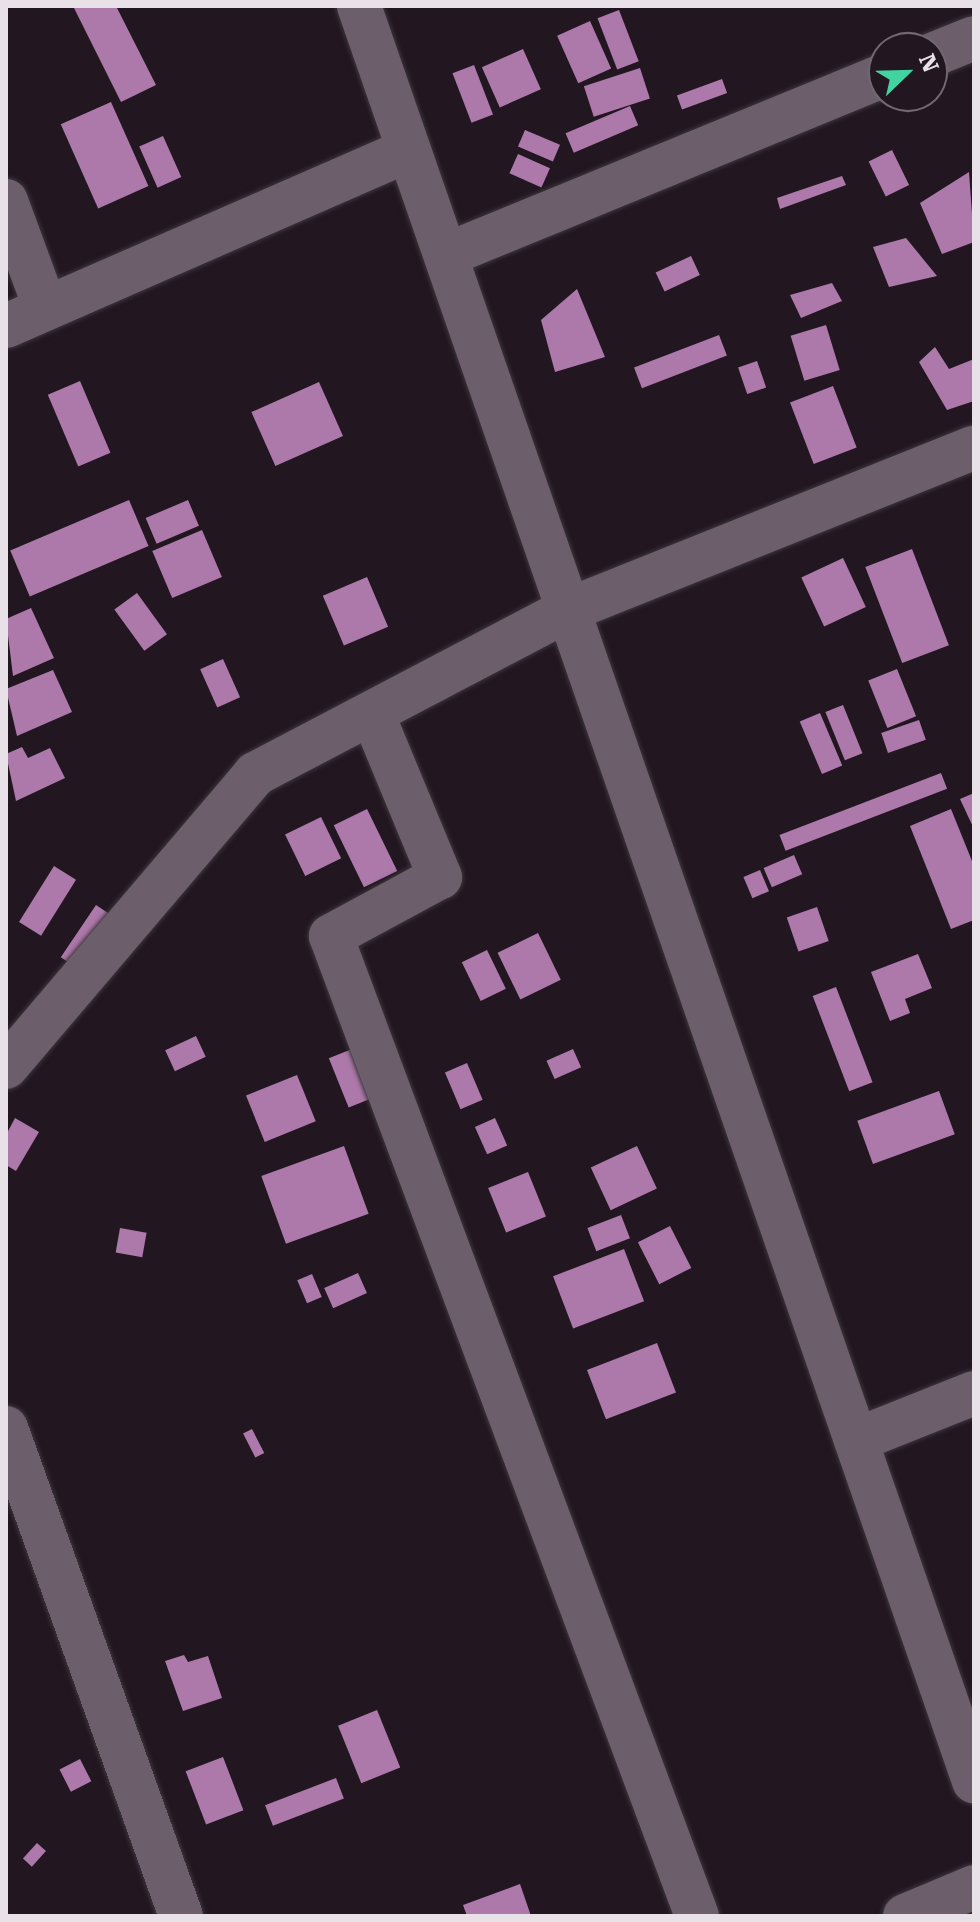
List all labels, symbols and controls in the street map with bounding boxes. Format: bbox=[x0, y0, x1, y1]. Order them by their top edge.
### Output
north arrow bbox=[868, 32, 948, 112]
text: N bbox=[914, 51, 944, 76]

